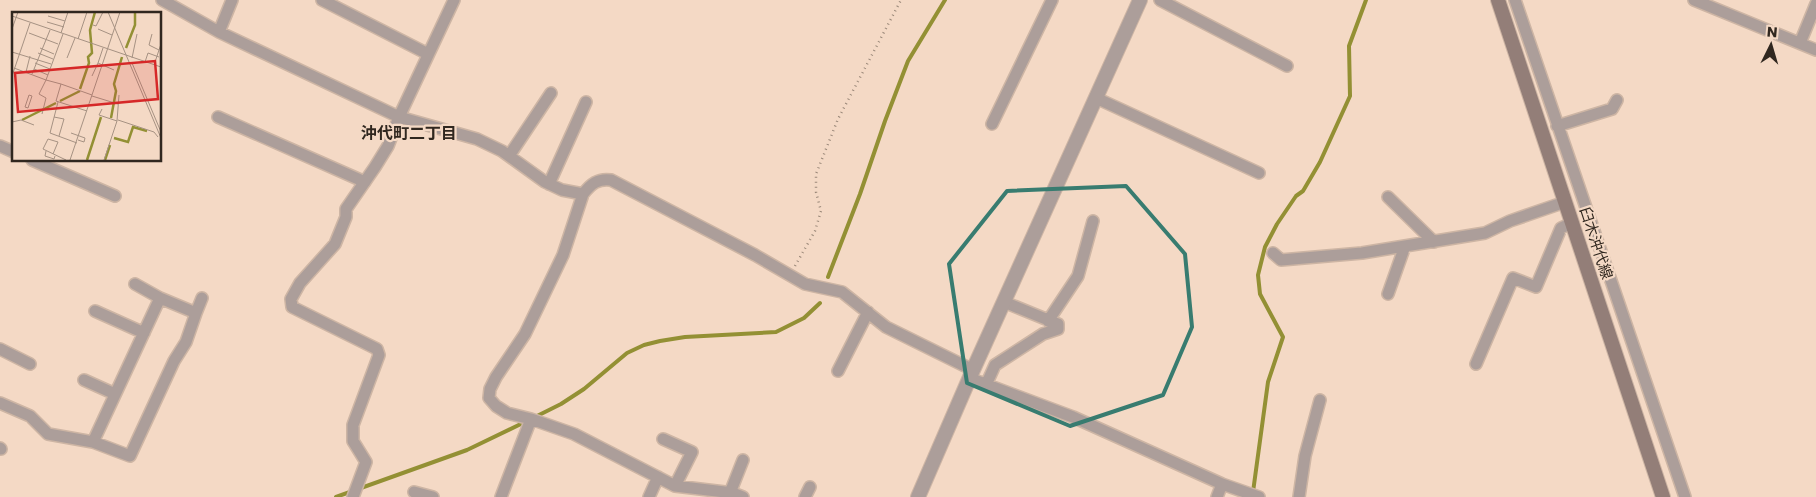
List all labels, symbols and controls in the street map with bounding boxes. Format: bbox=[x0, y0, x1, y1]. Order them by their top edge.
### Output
inset map bbox=[12, 12, 161, 161]
north arrow bbox=[1746, 20, 1796, 70]
text: N bbox=[1766, 22, 1778, 42]
district label: 沖代町二丁目 bbox=[361, 122, 457, 145]
street label: 臼木沖代線 bbox=[1575, 204, 1618, 282]

